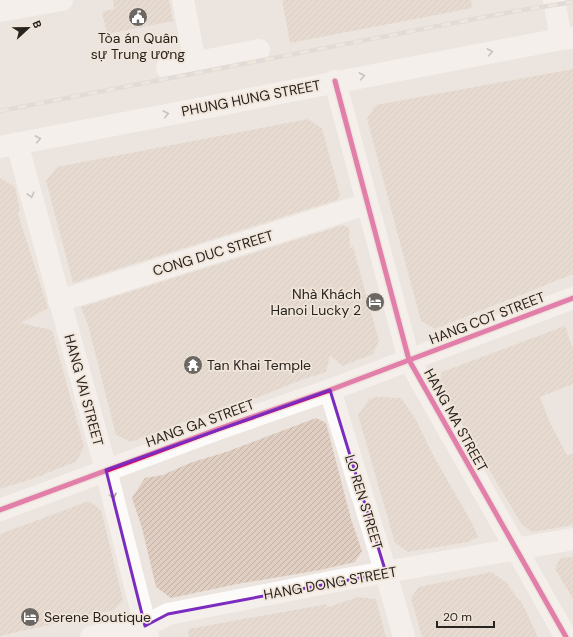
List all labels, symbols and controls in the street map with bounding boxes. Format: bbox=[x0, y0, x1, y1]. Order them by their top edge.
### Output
public building icon: Tòa án Quân sự Trung ương bbox=[127, 6, 149, 28]
north arrow bbox=[8, 8, 48, 48]
text: B bbox=[29, 18, 45, 30]
place label: Tòa án Quân sự Trung ương bbox=[91, 29, 185, 63]
one-way arrow bbox=[487, 48, 493, 57]
one-way arrow bbox=[359, 72, 365, 81]
street label: PHUNG HUNG STREET bbox=[180, 76, 322, 120]
one-way arrow bbox=[163, 111, 169, 119]
one-way arrow bbox=[35, 136, 41, 144]
one-way arrow bbox=[26, 191, 34, 198]
street label: CONG DUC STREET bbox=[151, 226, 276, 280]
place label: Nhà Khách Hanoi Lucky 2 bbox=[270, 285, 361, 319]
street label: HANG COT STREET bbox=[427, 288, 548, 348]
hotel icon: Nhà Khách Hanoi Lucky 2 bbox=[364, 291, 386, 313]
street label: HANG VAI STREET bbox=[60, 332, 108, 448]
temple icon: Tan Khai Temple bbox=[182, 354, 204, 376]
place label: Tan Khai Temple bbox=[207, 356, 311, 374]
street label: HANG MA STREET bbox=[420, 365, 492, 475]
street label: HANG GA STREET bbox=[143, 395, 257, 451]
street label: LO REN STREET bbox=[341, 452, 387, 552]
one-way arrow bbox=[108, 492, 116, 499]
street label: HANG DONG STREET bbox=[262, 562, 398, 604]
scale bar bbox=[437, 603, 494, 629]
hotel icon: Serene Boutique bbox=[19, 606, 41, 628]
place label: Serene Boutique bbox=[44, 608, 151, 626]
text: 20 m bbox=[443, 609, 472, 625]

